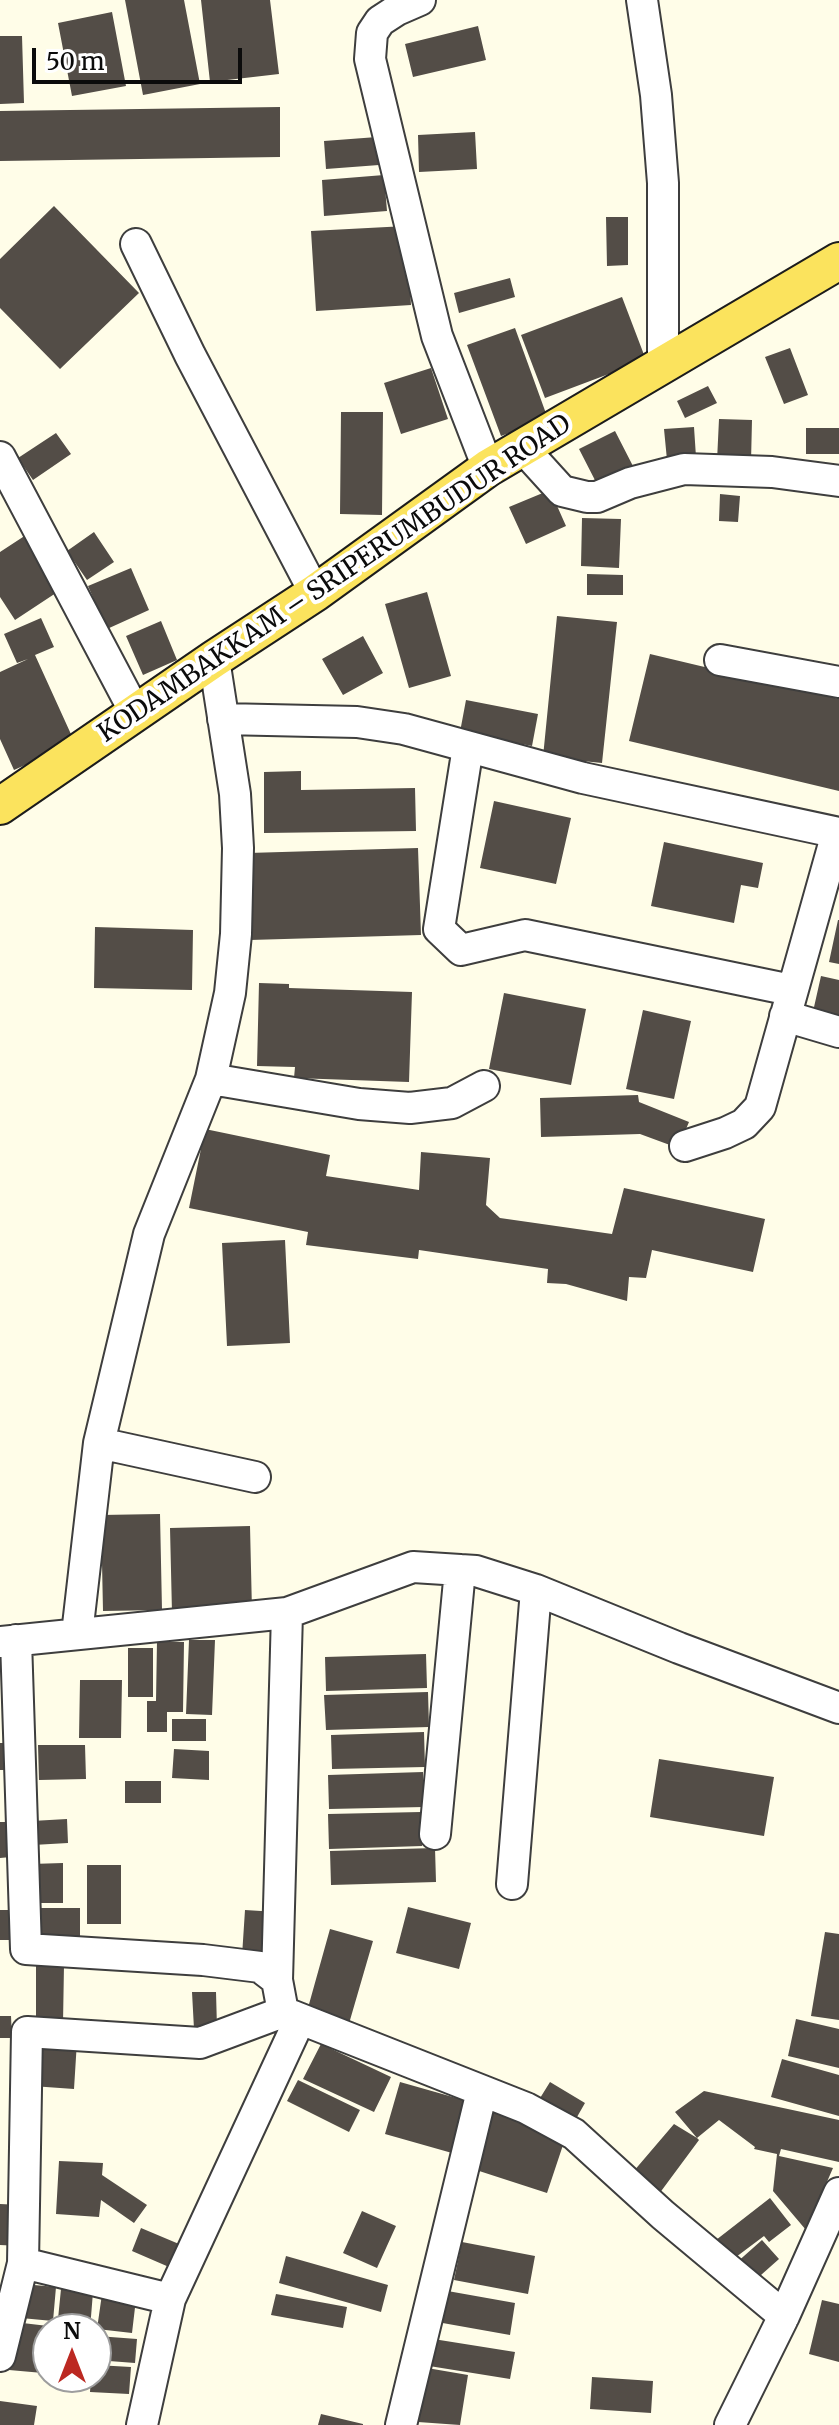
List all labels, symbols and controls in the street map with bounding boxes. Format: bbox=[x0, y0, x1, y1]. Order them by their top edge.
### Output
scale bar bbox=[36, 32, 246, 82]
text: 50 m bbox=[46, 46, 105, 77]
street label: KODAMBAKKAM – SRIPERUMBUDUR ROAD bbox=[93, 409, 577, 749]
north arrow bbox=[32, 2313, 112, 2393]
text: N bbox=[63, 2317, 81, 2345]

